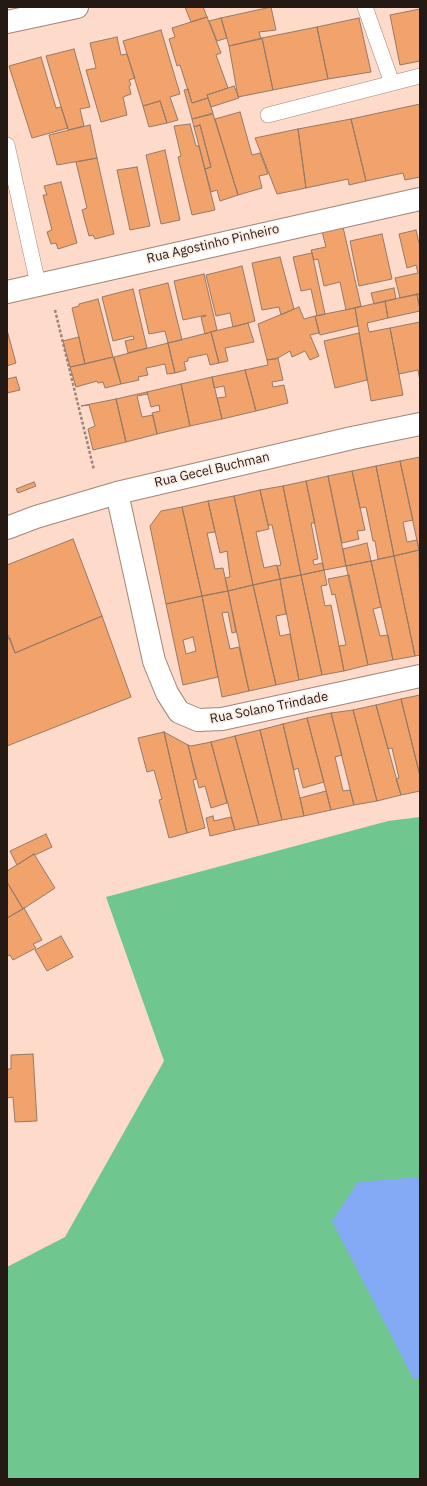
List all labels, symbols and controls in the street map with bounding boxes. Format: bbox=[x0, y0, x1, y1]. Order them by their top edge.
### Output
street label: Rua Agostinho Pinheiro bbox=[145, 221, 281, 267]
street label: Rua Gecel Buchman bbox=[153, 449, 271, 491]
street label: Rua Solano Trindade bbox=[209, 689, 329, 727]

